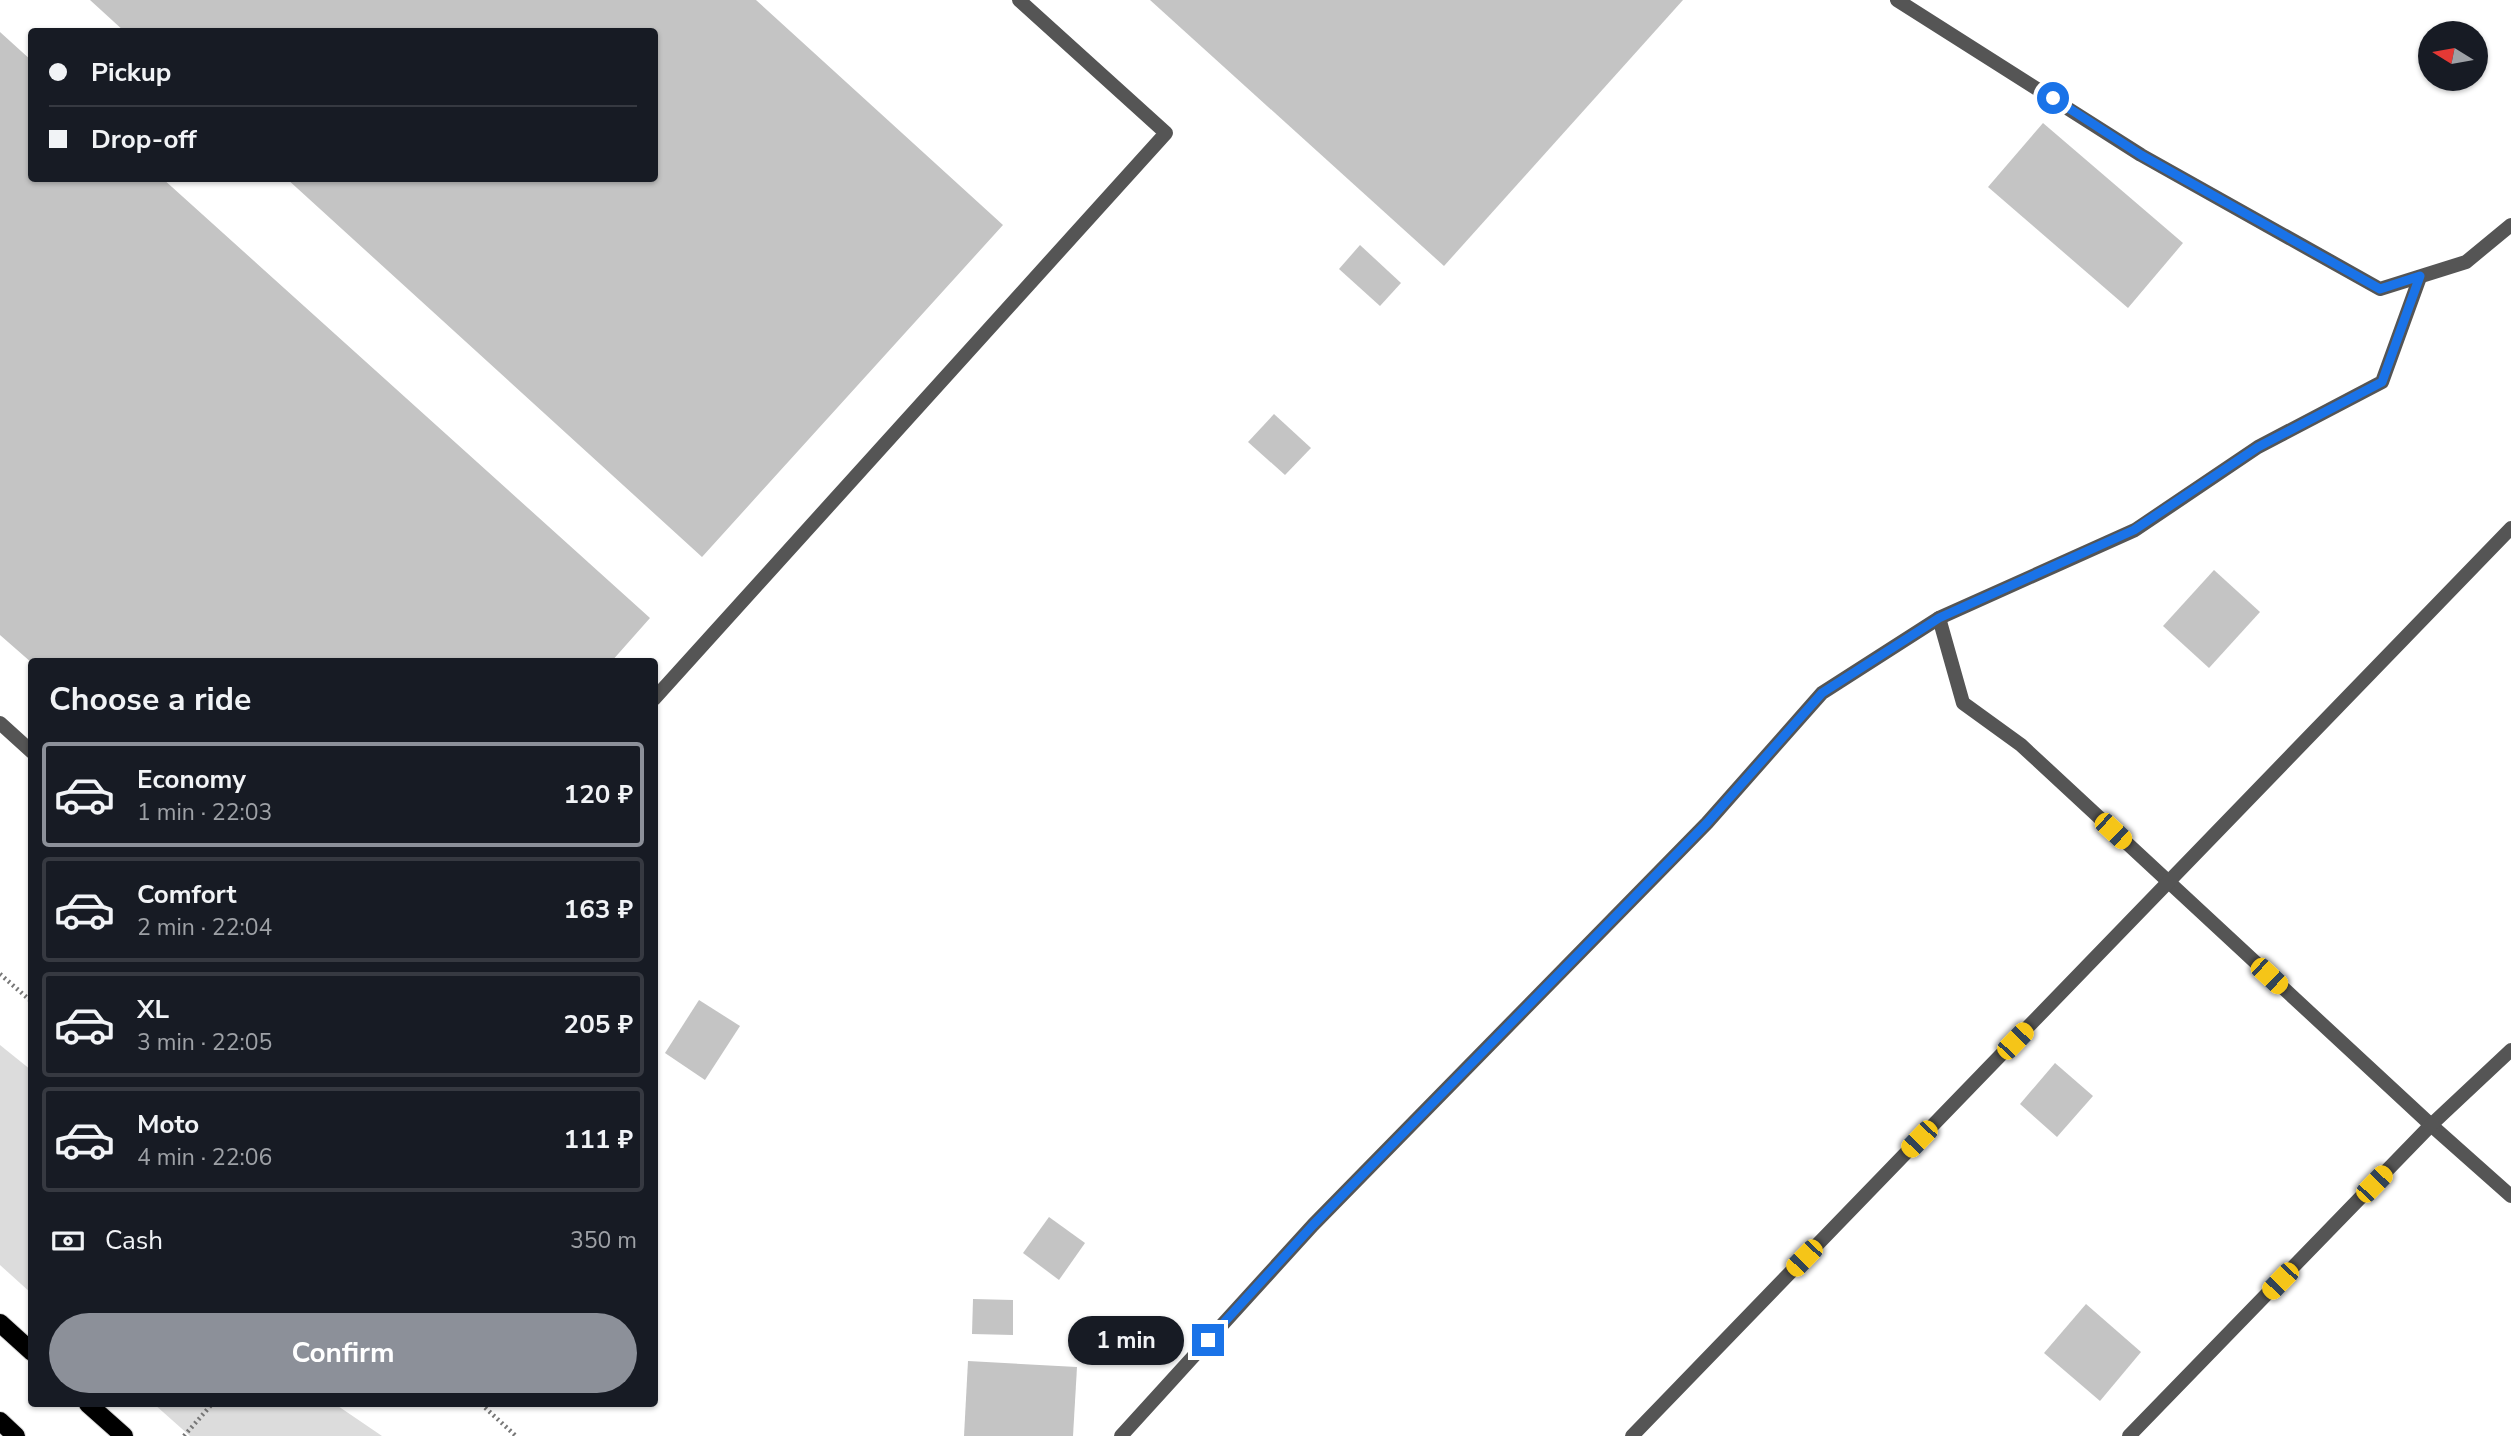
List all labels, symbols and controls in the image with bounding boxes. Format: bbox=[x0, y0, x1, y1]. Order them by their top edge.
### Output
north arrow bbox=[2418, 21, 2488, 91]
map controls bbox=[2418, 21, 2488, 91]
text: Pickup bbox=[91, 55, 171, 90]
route start bbox=[2037, 82, 2069, 114]
text: Drop-off bbox=[91, 122, 197, 157]
text: Choose a ride bbox=[49, 678, 251, 721]
text: Economy bbox=[137, 762, 246, 797]
icon: car bbox=[53, 763, 116, 826]
text: 120 ₽ bbox=[564, 777, 633, 812]
text: 1 min · 22:03 bbox=[137, 797, 272, 828]
car bbox=[2091, 809, 2136, 853]
text: Comfort bbox=[137, 877, 237, 912]
icon: car bbox=[53, 878, 116, 941]
text: 163 ₽ bbox=[564, 892, 633, 927]
text: 2 min · 22:04 bbox=[137, 912, 272, 943]
car bbox=[2247, 954, 2292, 998]
text: XL bbox=[137, 992, 169, 1027]
icon: car bbox=[53, 993, 116, 1056]
text: 205 ₽ bbox=[564, 1007, 633, 1042]
car bbox=[1993, 1019, 2038, 1063]
text: 3 min · 22:05 bbox=[137, 1027, 272, 1058]
text: Moto bbox=[137, 1107, 199, 1142]
icon: car bbox=[53, 1108, 116, 1171]
car bbox=[1897, 1117, 1942, 1161]
text: 111 ₽ bbox=[564, 1122, 633, 1157]
text: 4 min · 22:06 bbox=[137, 1142, 272, 1173]
car bbox=[2352, 1162, 2397, 1206]
icon: cash bbox=[49, 1222, 87, 1260]
text: Cash bbox=[105, 1223, 163, 1258]
text: 350 m bbox=[570, 1225, 637, 1256]
car bbox=[1782, 1236, 1827, 1280]
car bbox=[2258, 1259, 2303, 1303]
button: Confirm bbox=[49, 1313, 637, 1393]
callout: 1 min bbox=[1068, 1316, 1184, 1364]
route end bbox=[1192, 1324, 1224, 1356]
text: 1 min bbox=[1096, 1325, 1156, 1356]

